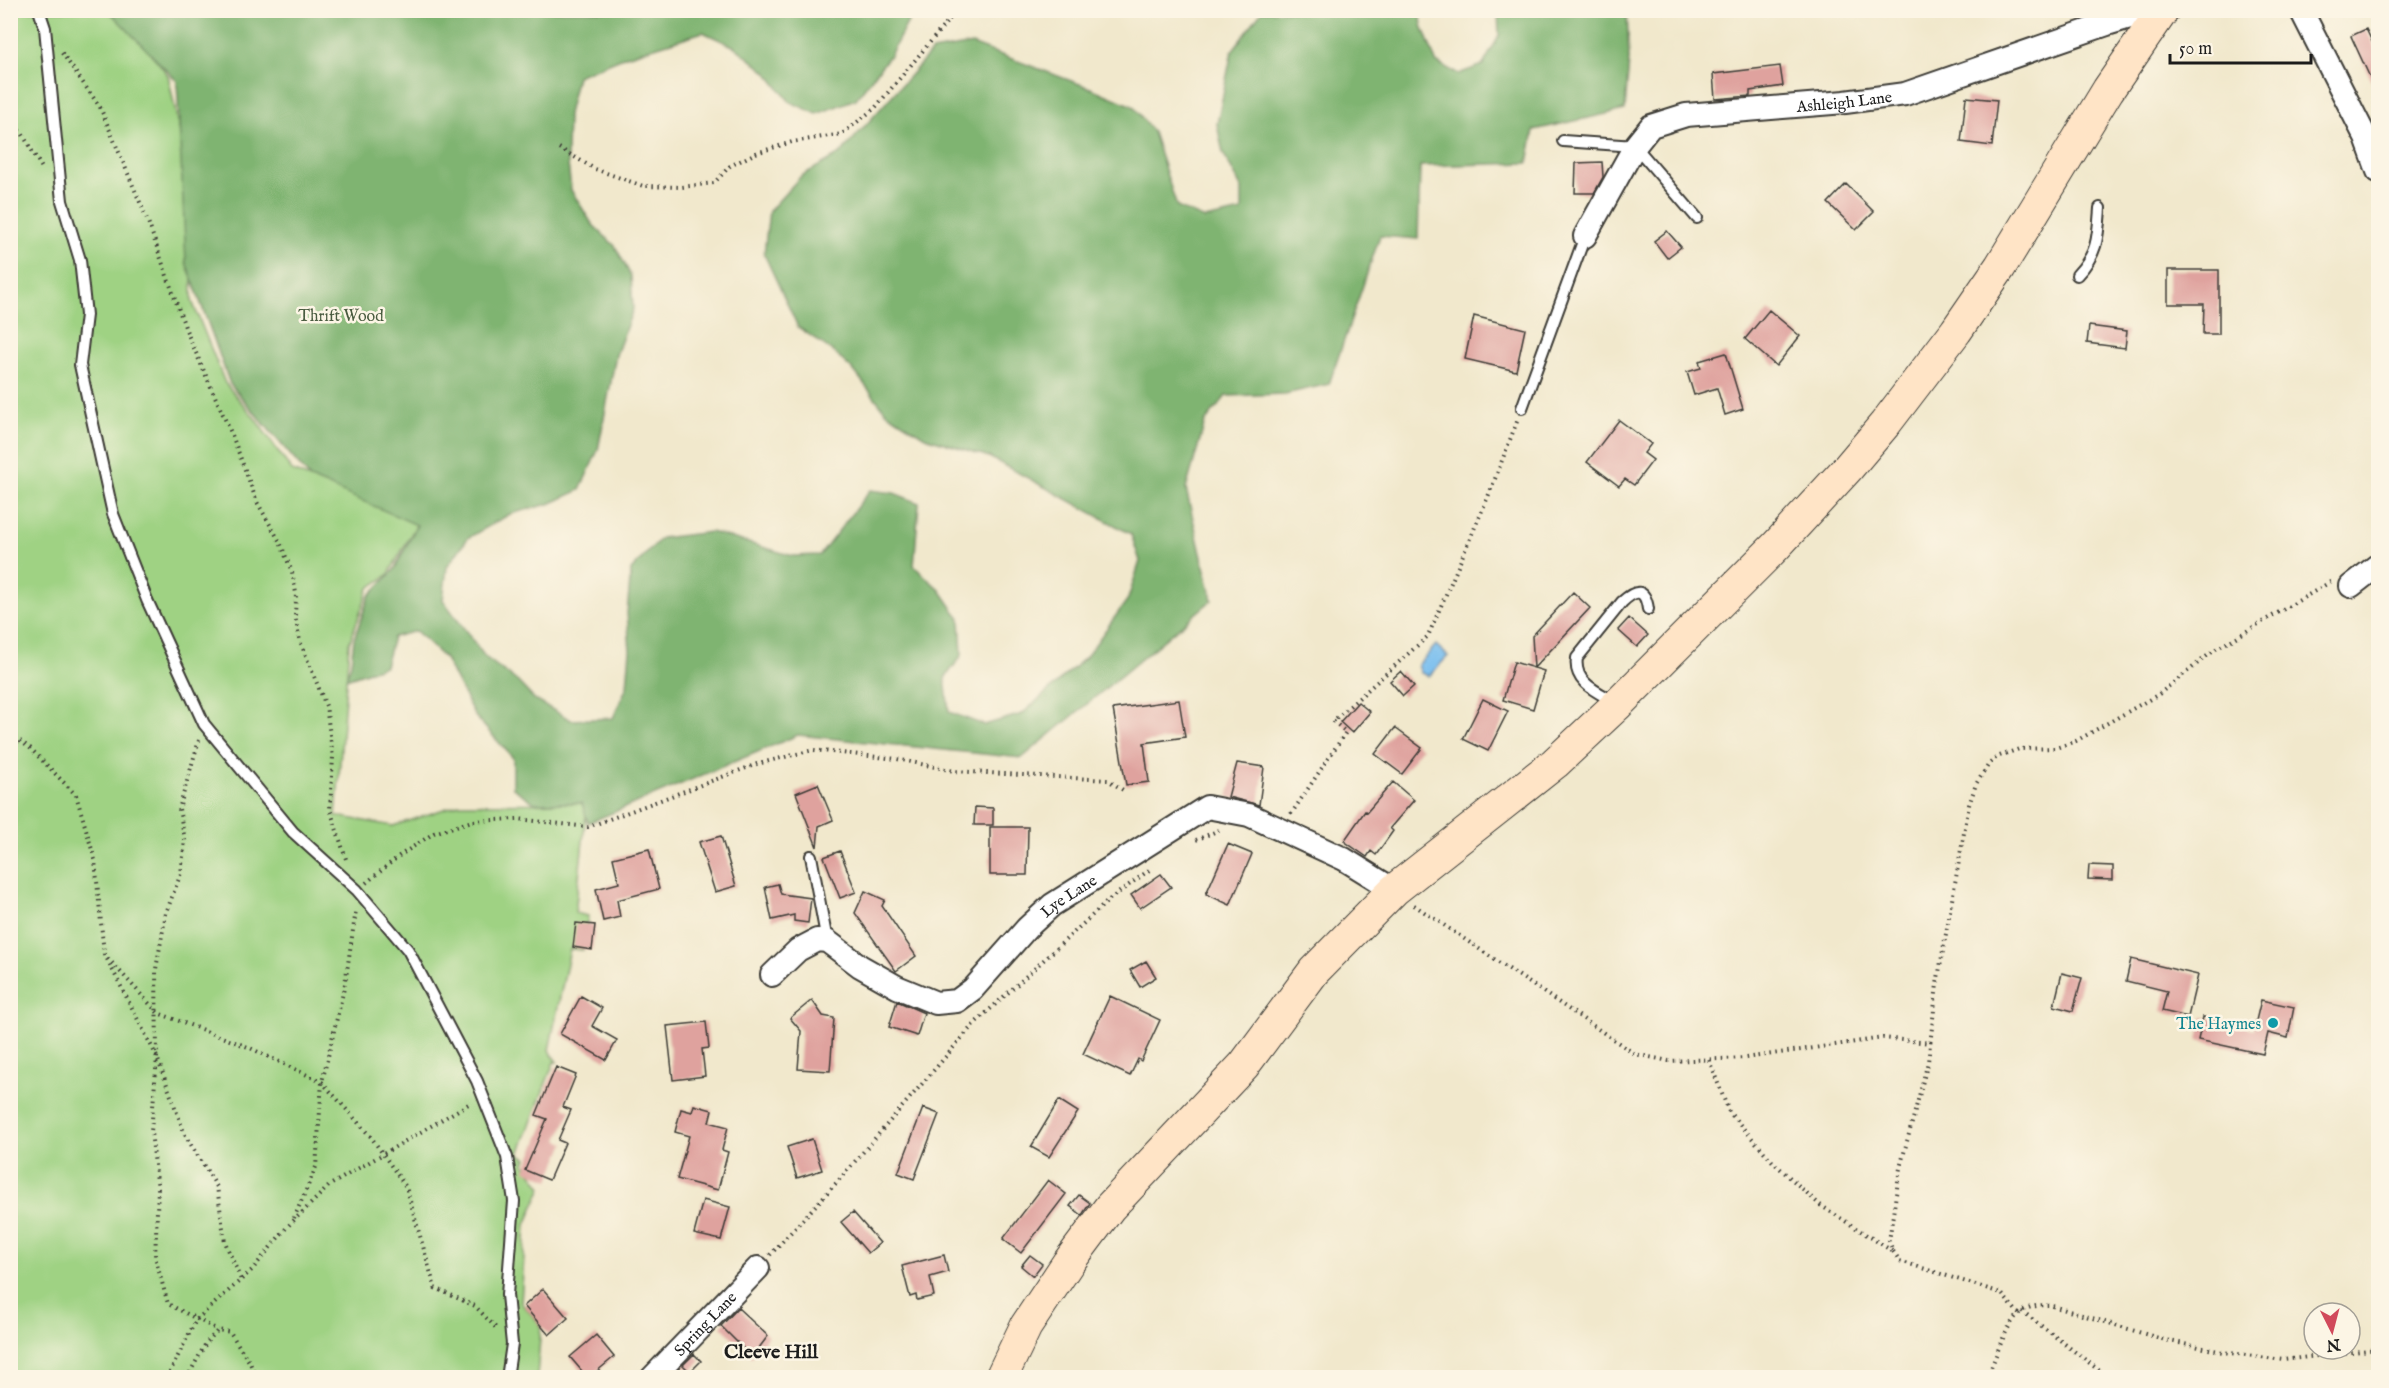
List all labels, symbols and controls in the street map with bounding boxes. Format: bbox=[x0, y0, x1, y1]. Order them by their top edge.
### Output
scale bar bbox=[2170, 27, 2311, 65]
text: 50 m bbox=[2179, 38, 2212, 61]
street label: Ashleigh Lane bbox=[1795, 88, 1893, 118]
park label: Thrift Wood bbox=[298, 307, 384, 327]
street label: Lye Lane bbox=[1037, 871, 1101, 923]
place label: The Haymes bbox=[2176, 1015, 2261, 1035]
marker: The Haymes bbox=[2266, 1016, 2280, 1030]
street label: Spring Lane bbox=[671, 1288, 742, 1361]
north arrow bbox=[2302, 1301, 2362, 1361]
text: N bbox=[2325, 1333, 2342, 1355]
district label: Cleeve Hill bbox=[724, 1340, 818, 1365]

